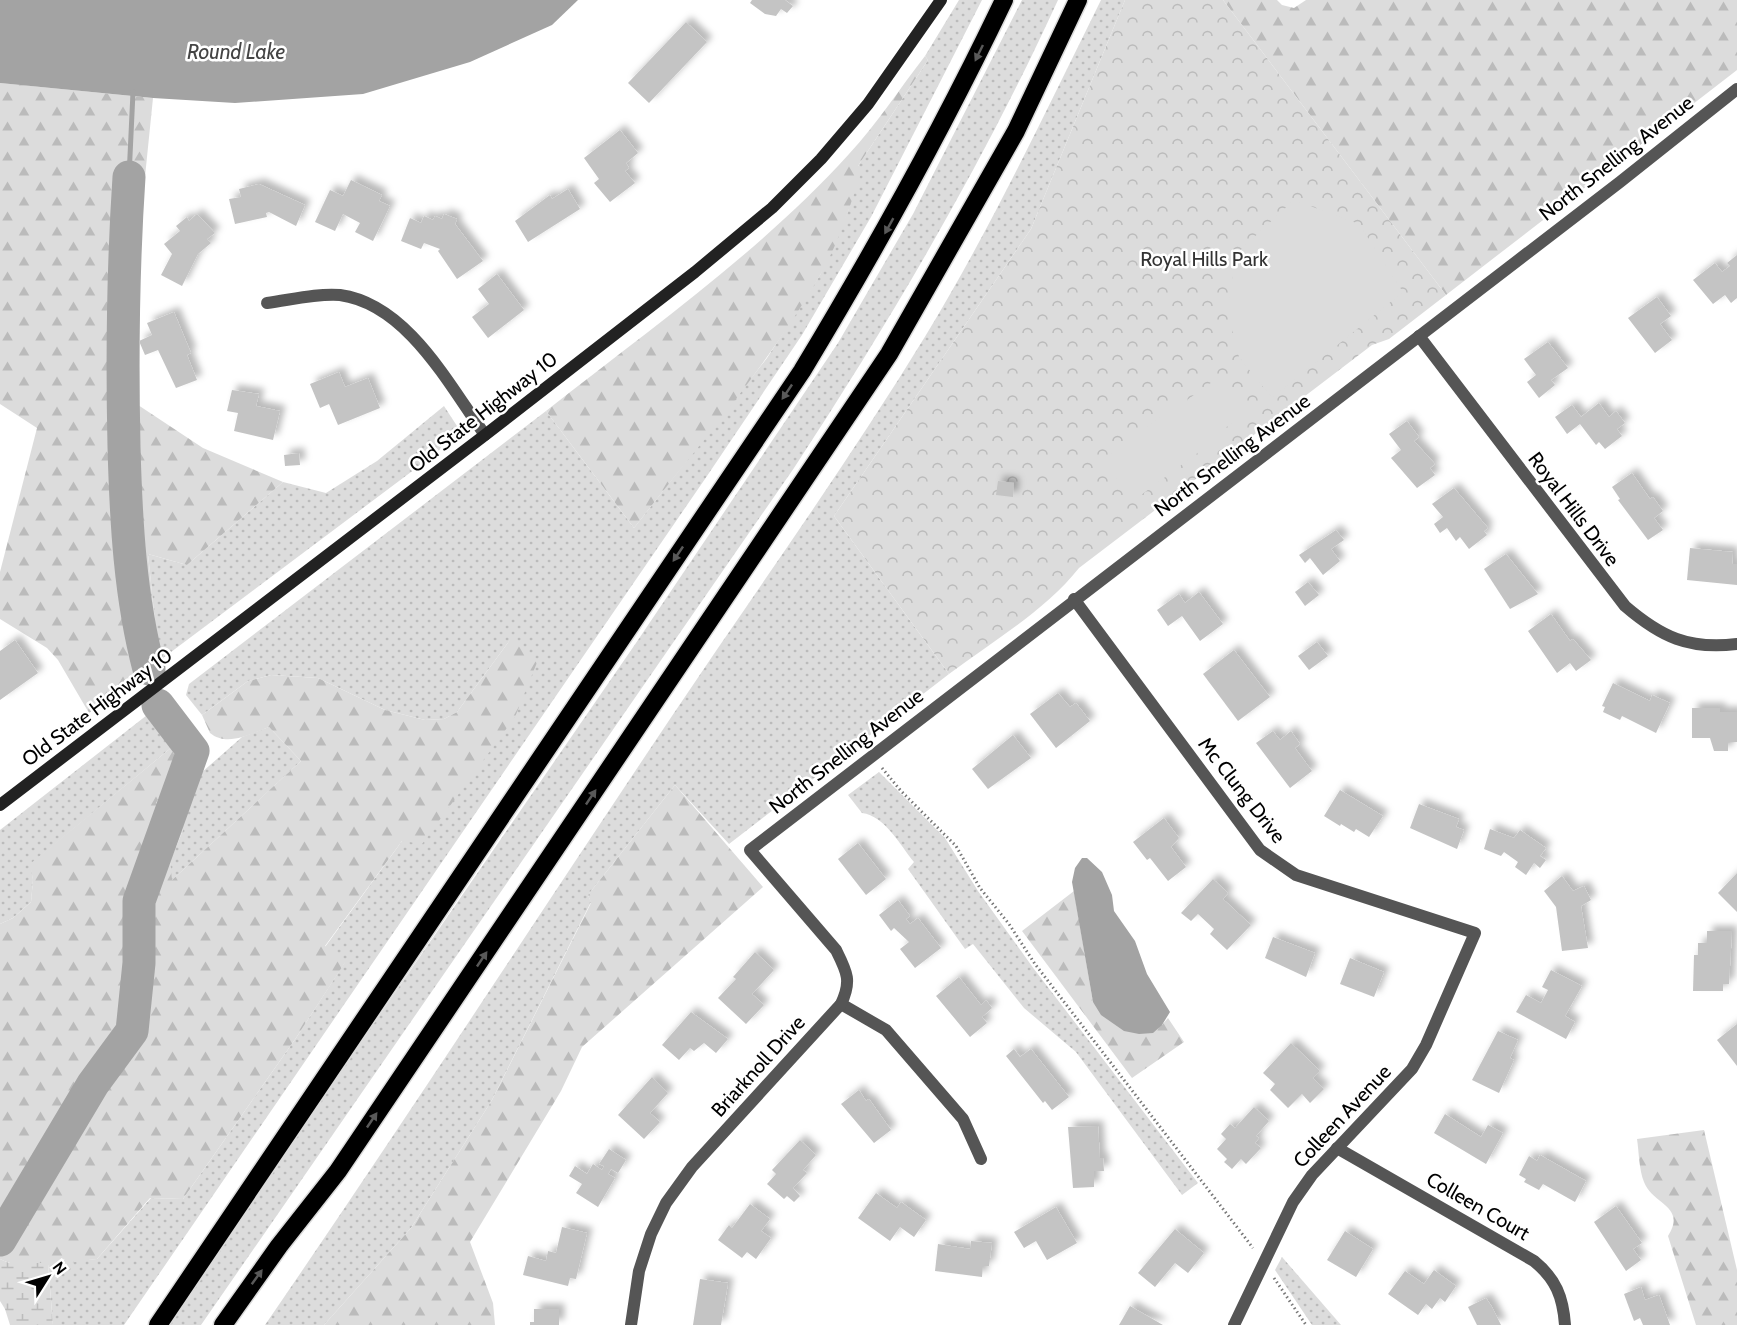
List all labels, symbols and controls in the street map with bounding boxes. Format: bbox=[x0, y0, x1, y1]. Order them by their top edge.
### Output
water label: Round Lake bbox=[187, 39, 285, 64]
one-way arrow bbox=[974, 44, 983, 61]
street label: North Snelling Avenue bbox=[1534, 90, 1698, 226]
one-way arrow bbox=[884, 217, 894, 234]
park label: Royal Hills Park bbox=[1140, 247, 1268, 271]
street label: Old State Highway 10 bbox=[404, 347, 562, 477]
one-way arrow bbox=[782, 384, 793, 400]
street label: North Snelling Avenue bbox=[1149, 389, 1315, 521]
street label: Royal Hills Drive bbox=[1523, 447, 1625, 571]
one-way arrow bbox=[672, 545, 684, 561]
street label: Old State Highway 10 bbox=[17, 643, 177, 771]
street label: North Snelling Avenue bbox=[764, 683, 928, 819]
street label: Mc Clung Drive bbox=[1193, 732, 1291, 848]
one-way arrow bbox=[586, 789, 597, 806]
one-way arrow bbox=[476, 951, 487, 967]
street label: Briarknoll Drive bbox=[706, 1010, 810, 1122]
street label: Colleen Avenue bbox=[1288, 1060, 1396, 1172]
one-way arrow bbox=[366, 1112, 377, 1128]
street label: Colleen Court bbox=[1422, 1167, 1534, 1245]
north arrow bbox=[18, 1247, 78, 1307]
text: N bbox=[49, 1258, 71, 1279]
one-way arrow bbox=[251, 1269, 263, 1285]

